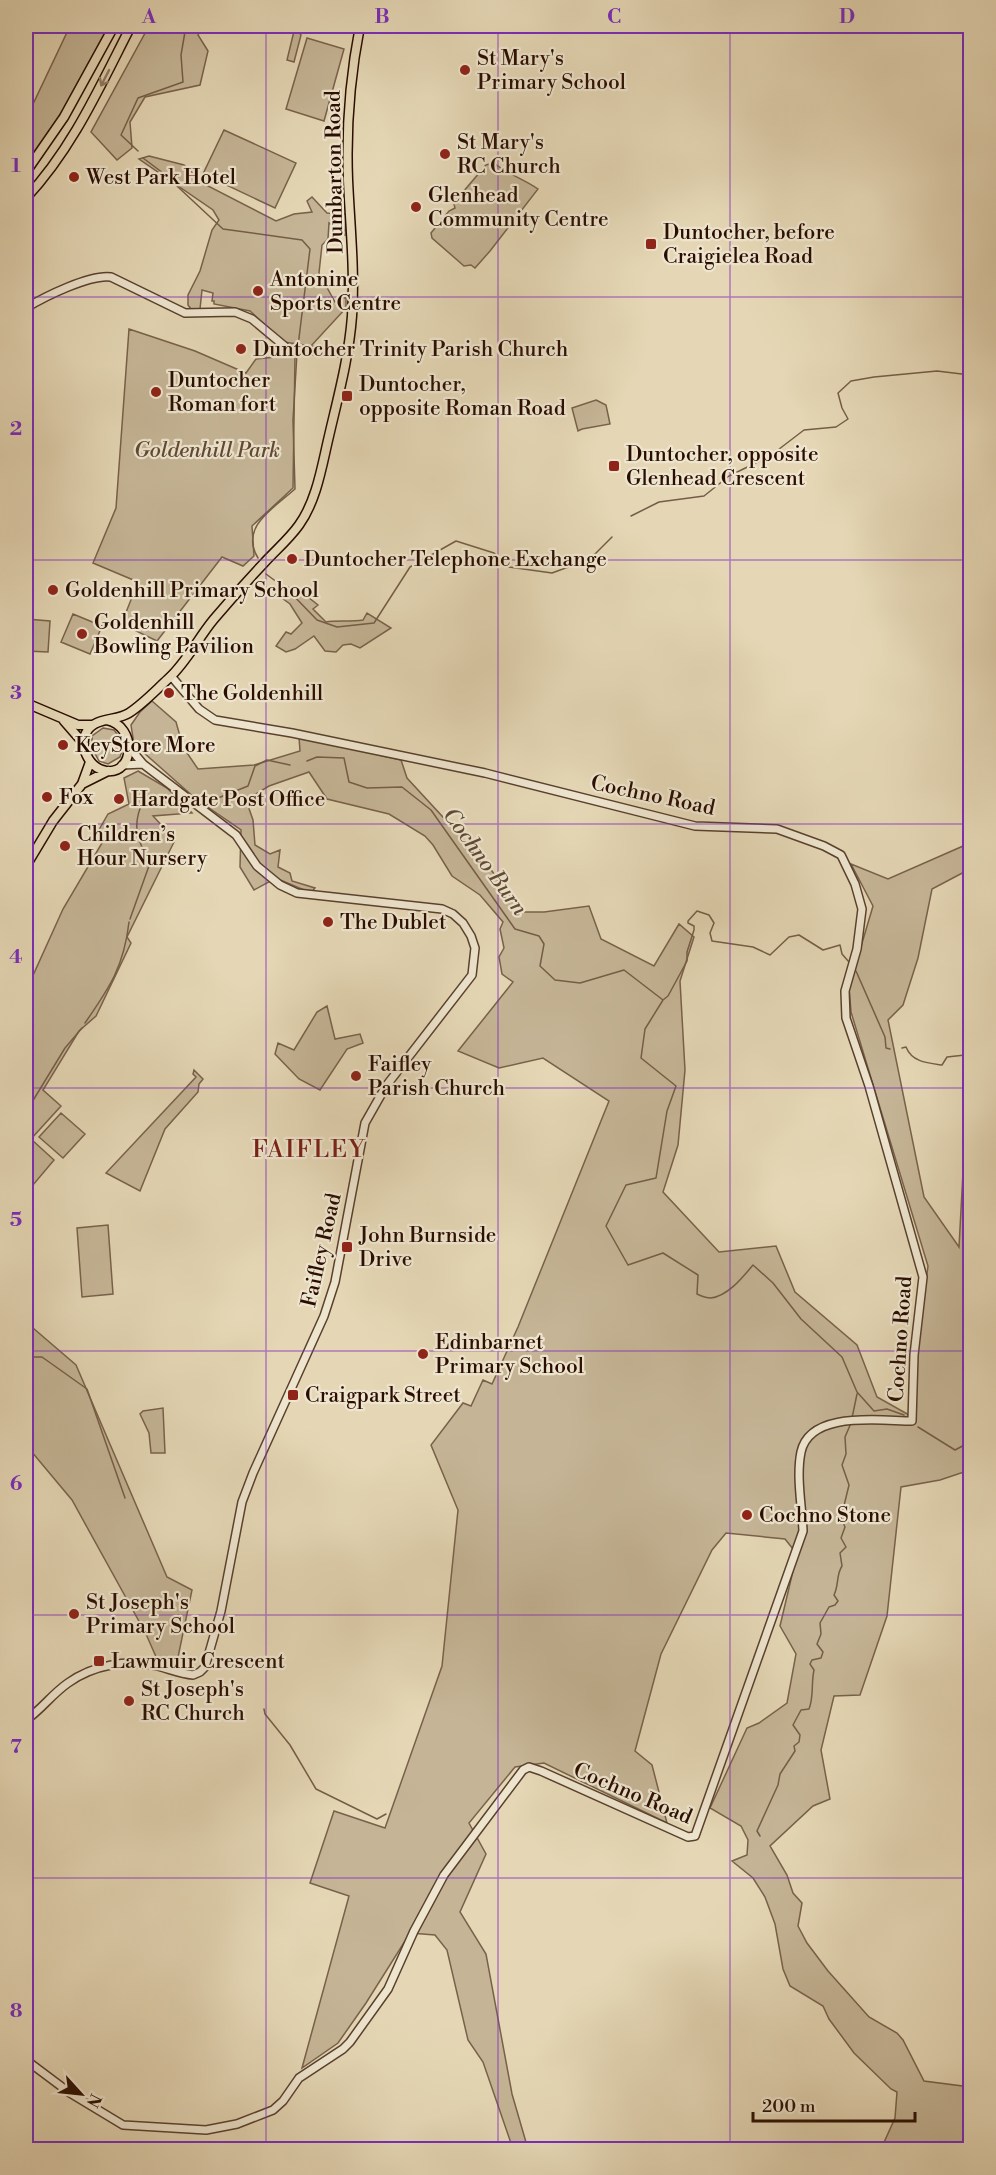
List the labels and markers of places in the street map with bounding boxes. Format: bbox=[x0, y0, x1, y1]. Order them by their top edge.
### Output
place label: St Mary's Primary School bbox=[477, 46, 626, 96]
marker: St Mary's Primary School bbox=[458, 63, 472, 77]
place label: St Mary's RC Church bbox=[457, 130, 561, 180]
marker: St Mary's RC Church bbox=[438, 147, 452, 161]
place label: West Park Hotel bbox=[85, 165, 236, 191]
marker: West Park Hotel bbox=[67, 170, 81, 184]
place label: Glenhead Community Centre bbox=[428, 183, 609, 233]
marker: Glenhead Community Centre bbox=[409, 200, 423, 214]
place label: Duntocher, before Craigielea Road bbox=[663, 220, 835, 270]
marker: Duntocher, before Craigielea Road bbox=[644, 237, 658, 251]
place label: Antonine Sports Centre bbox=[269, 267, 401, 317]
marker: Antonine Sports Centre bbox=[251, 284, 265, 298]
place label: Duntocher Trinity Parish Church bbox=[253, 337, 569, 363]
marker: Duntocher Trinity Parish Church bbox=[234, 342, 248, 356]
place label: Duntocher Roman fort bbox=[168, 368, 277, 418]
place label: Duntocher, opposite Roman Road bbox=[359, 372, 566, 422]
marker: Duntocher Roman fort bbox=[149, 385, 163, 399]
marker: Duntocher, opposite Roman Road bbox=[340, 389, 354, 403]
place label: Duntocher, opposite Glenhead Crescent bbox=[626, 442, 819, 492]
marker: Duntocher, opposite Glenhead Crescent bbox=[607, 459, 621, 473]
place label: Duntocher Telephone Exchange bbox=[304, 547, 607, 573]
marker: Duntocher Telephone Exchange bbox=[285, 552, 299, 566]
place label: Goldenhill Primary School bbox=[65, 578, 319, 604]
marker: Goldenhill Primary School bbox=[46, 583, 60, 597]
place label: Goldenhill Bowling Pavilion bbox=[93, 610, 255, 660]
marker: Goldenhill Bowling Pavilion bbox=[75, 627, 89, 641]
place label: The Goldenhill bbox=[181, 681, 323, 707]
marker: The Goldenhill bbox=[162, 686, 176, 700]
place label: KeyStore More bbox=[75, 733, 216, 759]
marker: KeyStore More bbox=[56, 738, 70, 752]
place label: Fox bbox=[59, 785, 94, 811]
place label: Hardgate Post Office bbox=[131, 787, 325, 813]
marker: Fox bbox=[40, 790, 54, 804]
marker: Hardgate Post Office bbox=[112, 792, 126, 806]
place label: Children’s Hour Nursery bbox=[77, 822, 208, 872]
marker: Children’s Hour Nursery bbox=[58, 839, 72, 853]
place label: The Dublet bbox=[340, 910, 447, 936]
marker: The Dublet bbox=[321, 915, 335, 929]
place label: Faifley Parish Church bbox=[368, 1052, 506, 1102]
marker: Faifley Parish Church bbox=[349, 1069, 363, 1083]
place label: John Burnside Drive bbox=[358, 1223, 496, 1273]
marker: John Burnside Drive bbox=[340, 1240, 354, 1254]
place label: Edinbarnet Primary School bbox=[435, 1330, 584, 1380]
marker: Edinbarnet Primary School bbox=[416, 1347, 430, 1361]
place label: Craigpark Street bbox=[305, 1383, 461, 1409]
marker: Craigpark Street bbox=[286, 1388, 300, 1402]
place label: Cochno Stone bbox=[759, 1503, 891, 1529]
marker: Cochno Stone bbox=[740, 1508, 754, 1522]
place label: St Joseph's Primary School bbox=[86, 1590, 235, 1640]
marker: St Joseph's Primary School bbox=[67, 1607, 81, 1621]
place label: Lawmuir Crescent bbox=[111, 1649, 285, 1675]
marker: Lawmuir Crescent bbox=[92, 1654, 106, 1668]
place label: St Joseph's RC Church bbox=[141, 1677, 245, 1727]
marker: St Joseph's RC Church bbox=[122, 1694, 136, 1708]

